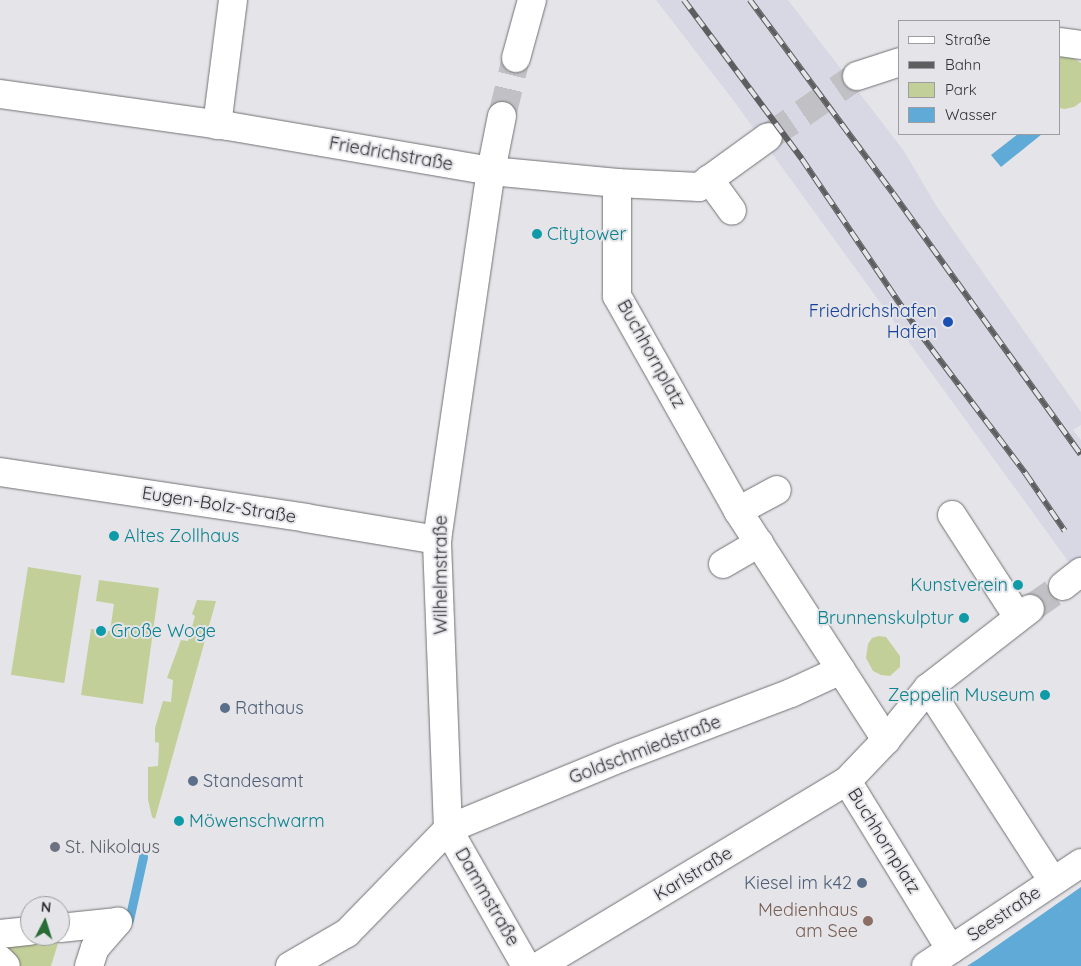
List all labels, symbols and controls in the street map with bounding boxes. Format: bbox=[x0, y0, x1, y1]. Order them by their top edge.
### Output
legend bbox=[898, 20, 1061, 135]
text: Straße bbox=[945, 30, 991, 49]
text: Bahn bbox=[945, 55, 981, 74]
text: Park bbox=[945, 80, 977, 99]
text: Wasser bbox=[945, 105, 997, 124]
street label: Friedrichstraße bbox=[327, 132, 455, 176]
place label: Citytower bbox=[547, 223, 626, 245]
marker: Citytower bbox=[531, 228, 543, 240]
street label: Buchhornplatz bbox=[612, 296, 690, 412]
place label: Friedrichshafen Hafen bbox=[809, 301, 937, 344]
marker: Friedrichshafen Hafen bbox=[941, 315, 955, 329]
street label: Eugen-Bolz-Straße bbox=[140, 482, 298, 528]
street label: Wilhelmstraße bbox=[430, 515, 452, 635]
place label: Altes Zollhaus bbox=[124, 525, 240, 547]
marker: Altes Zollhaus bbox=[108, 530, 120, 542]
place label: Kunstverein bbox=[910, 574, 1008, 596]
marker: Kunstverein bbox=[1012, 579, 1024, 591]
place label: Brunnenskulptur bbox=[817, 607, 954, 629]
marker: Brunnenskulptur bbox=[958, 612, 970, 624]
place label: Große Woge bbox=[111, 620, 216, 642]
marker: Große Woge bbox=[95, 625, 107, 637]
place label: Zeppelin Museum bbox=[888, 684, 1035, 706]
marker: Zeppelin Museum bbox=[1039, 689, 1051, 701]
place label: Rathaus bbox=[235, 697, 304, 719]
marker: Rathaus bbox=[219, 702, 231, 714]
street label: Goldschmiedstraße bbox=[566, 711, 724, 789]
place label: Standesamt bbox=[203, 770, 304, 792]
marker: Standesamt bbox=[187, 775, 199, 787]
street label: Buchhornplatz bbox=[843, 784, 925, 898]
place label: Möwenschwarm bbox=[189, 810, 325, 832]
marker: Möwenschwarm bbox=[173, 815, 185, 827]
place label: St. Nikolaus bbox=[65, 836, 160, 858]
marker: St. Nikolaus bbox=[49, 841, 61, 853]
street label: Karlstraße bbox=[650, 842, 736, 906]
street label: Dammstraße bbox=[450, 844, 524, 950]
place label: Kiesel im k42 bbox=[744, 872, 852, 894]
marker: Kiesel im k42 bbox=[856, 877, 868, 889]
street label: Seestraße bbox=[963, 882, 1045, 946]
north arrow bbox=[20, 896, 70, 946]
text: N bbox=[40, 898, 52, 916]
place label: Medienhaus am See bbox=[758, 900, 858, 942]
marker: Medienhaus am See bbox=[862, 915, 874, 927]

